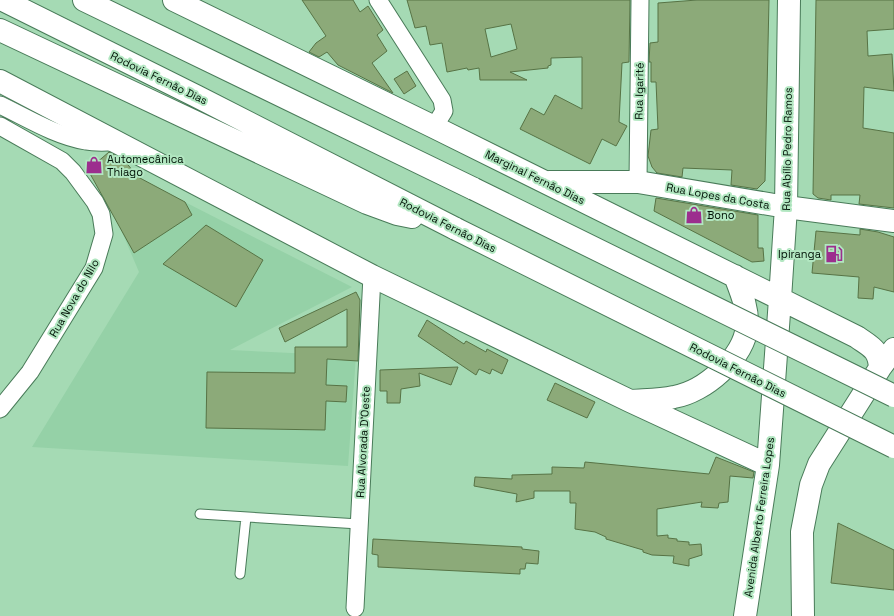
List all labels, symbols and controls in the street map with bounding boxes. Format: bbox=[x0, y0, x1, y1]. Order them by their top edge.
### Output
street label: Rodovia Fernão Dias bbox=[108, 48, 210, 108]
street label: Rua Igarité bbox=[632, 62, 646, 120]
street label: Rua Abílio Pedro Ramos bbox=[779, 87, 795, 211]
street label: Marginal Fernão Dias bbox=[483, 147, 587, 207]
place label: Automecânica Thiago bbox=[107, 152, 184, 179]
shop icon: Automecânica Thiago bbox=[84, 155, 104, 175]
street label: Rua Lopes da Costa bbox=[665, 180, 772, 212]
street label: Rodovia Fernão Dias bbox=[397, 195, 499, 255]
shop icon: Bono bbox=[684, 205, 704, 225]
place label: Bono bbox=[707, 208, 735, 222]
fuel station icon: Ipiranga bbox=[824, 244, 844, 264]
place label: Ipiranga bbox=[778, 247, 822, 261]
street label: Rua Nova do Nilo bbox=[46, 256, 102, 340]
street label: Rodovia Fernão Dias bbox=[687, 340, 789, 400]
street label: Rua Alvorada D'Oeste bbox=[353, 386, 373, 498]
street label: Avenida Alberto Ferreira Lopes bbox=[741, 436, 777, 598]

